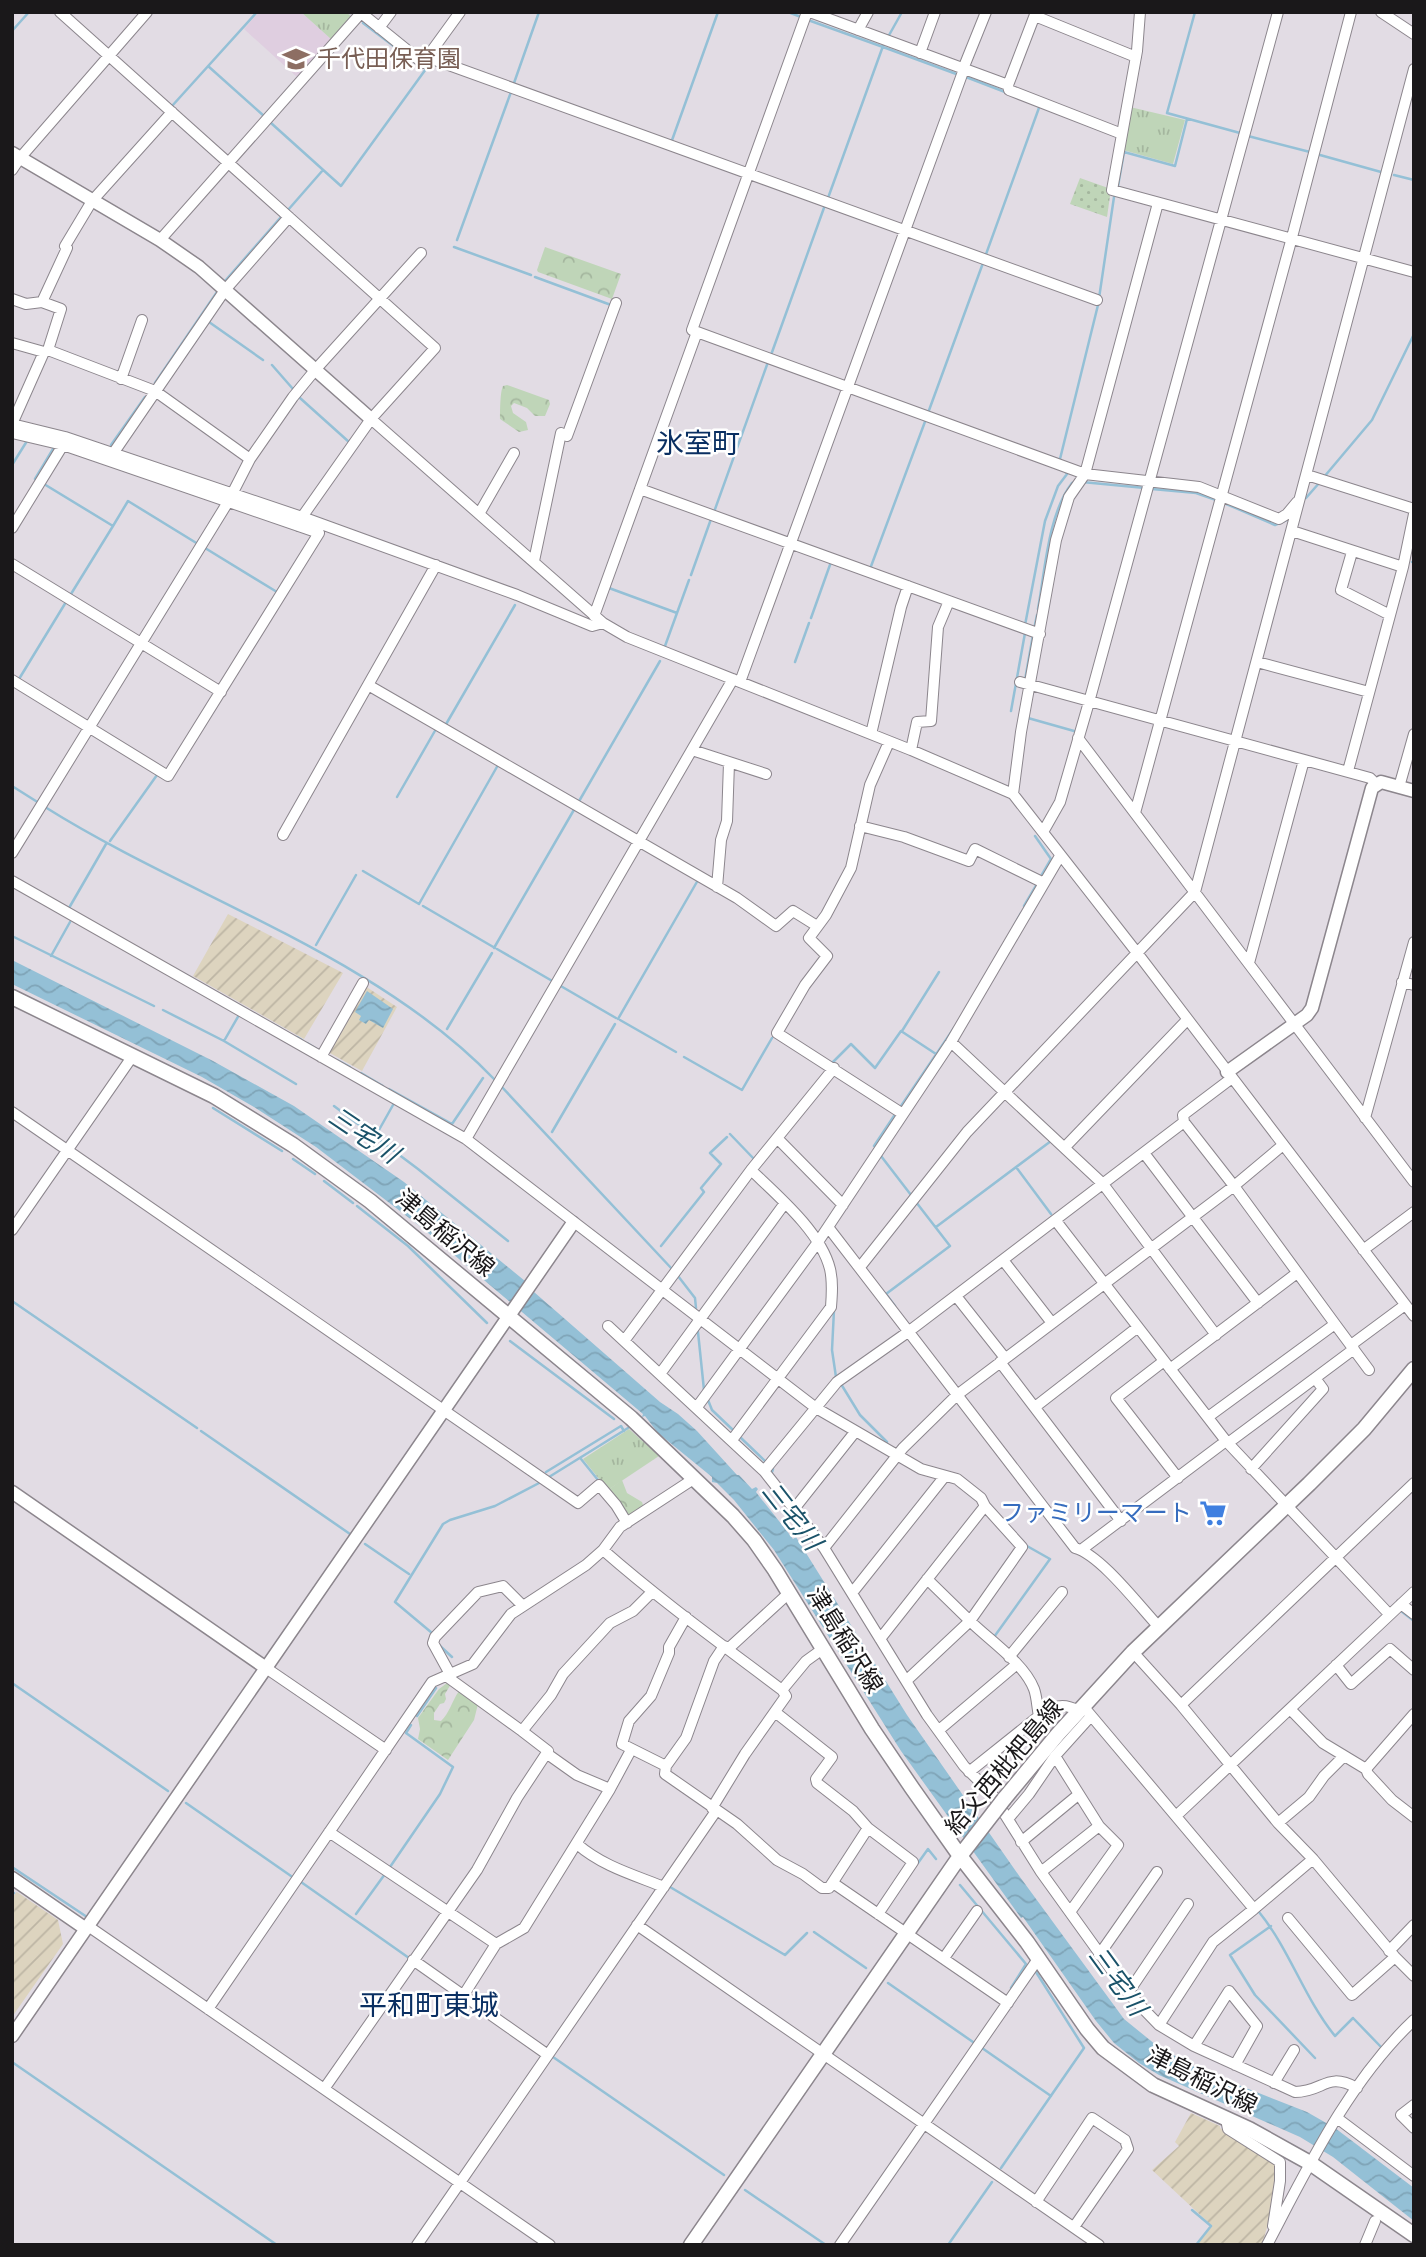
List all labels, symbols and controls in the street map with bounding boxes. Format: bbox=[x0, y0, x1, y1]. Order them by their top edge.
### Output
place label: 千代田保育園 bbox=[317, 43, 461, 72]
school or university icon: 千代田保育園 bbox=[281, 44, 311, 74]
district label: 氷室町 bbox=[656, 425, 740, 459]
water label: 三宅川 bbox=[323, 1099, 408, 1171]
street label: 津島稲沢線 bbox=[391, 1182, 501, 1282]
water label: 三宅川 bbox=[756, 1475, 831, 1558]
place label: ファミリーマート bbox=[1000, 1497, 1192, 1526]
supermarket icon: ファミリーマート bbox=[1198, 1498, 1228, 1528]
street label: 津島稲沢線 bbox=[802, 1581, 890, 1698]
street label: 給父西枇杷島線 bbox=[938, 1692, 1068, 1840]
water label: 三宅川 bbox=[1083, 1939, 1156, 2024]
district label: 平和町東城 bbox=[359, 1987, 499, 2021]
street label: 津島稲沢線 bbox=[1143, 2039, 1263, 2119]

